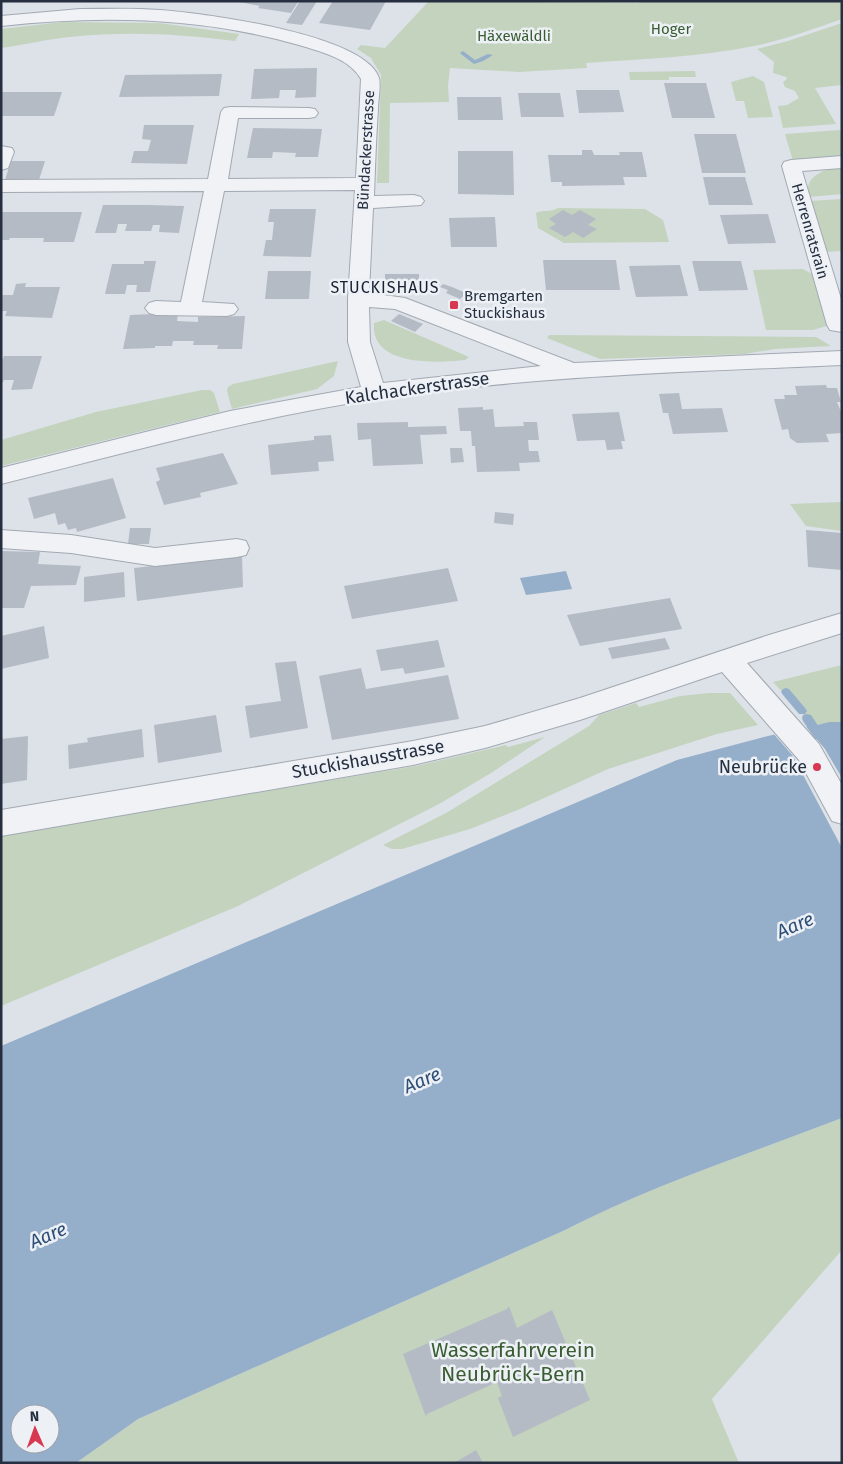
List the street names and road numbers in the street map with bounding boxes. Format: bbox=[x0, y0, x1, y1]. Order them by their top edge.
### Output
street label: Bündackerstrasse bbox=[354, 90, 378, 210]
street label: Herrenratsrain bbox=[788, 181, 832, 281]
street label: Kalchackerstrasse bbox=[343, 367, 491, 409]
street label: Stuckishausstrasse bbox=[290, 735, 446, 783]

